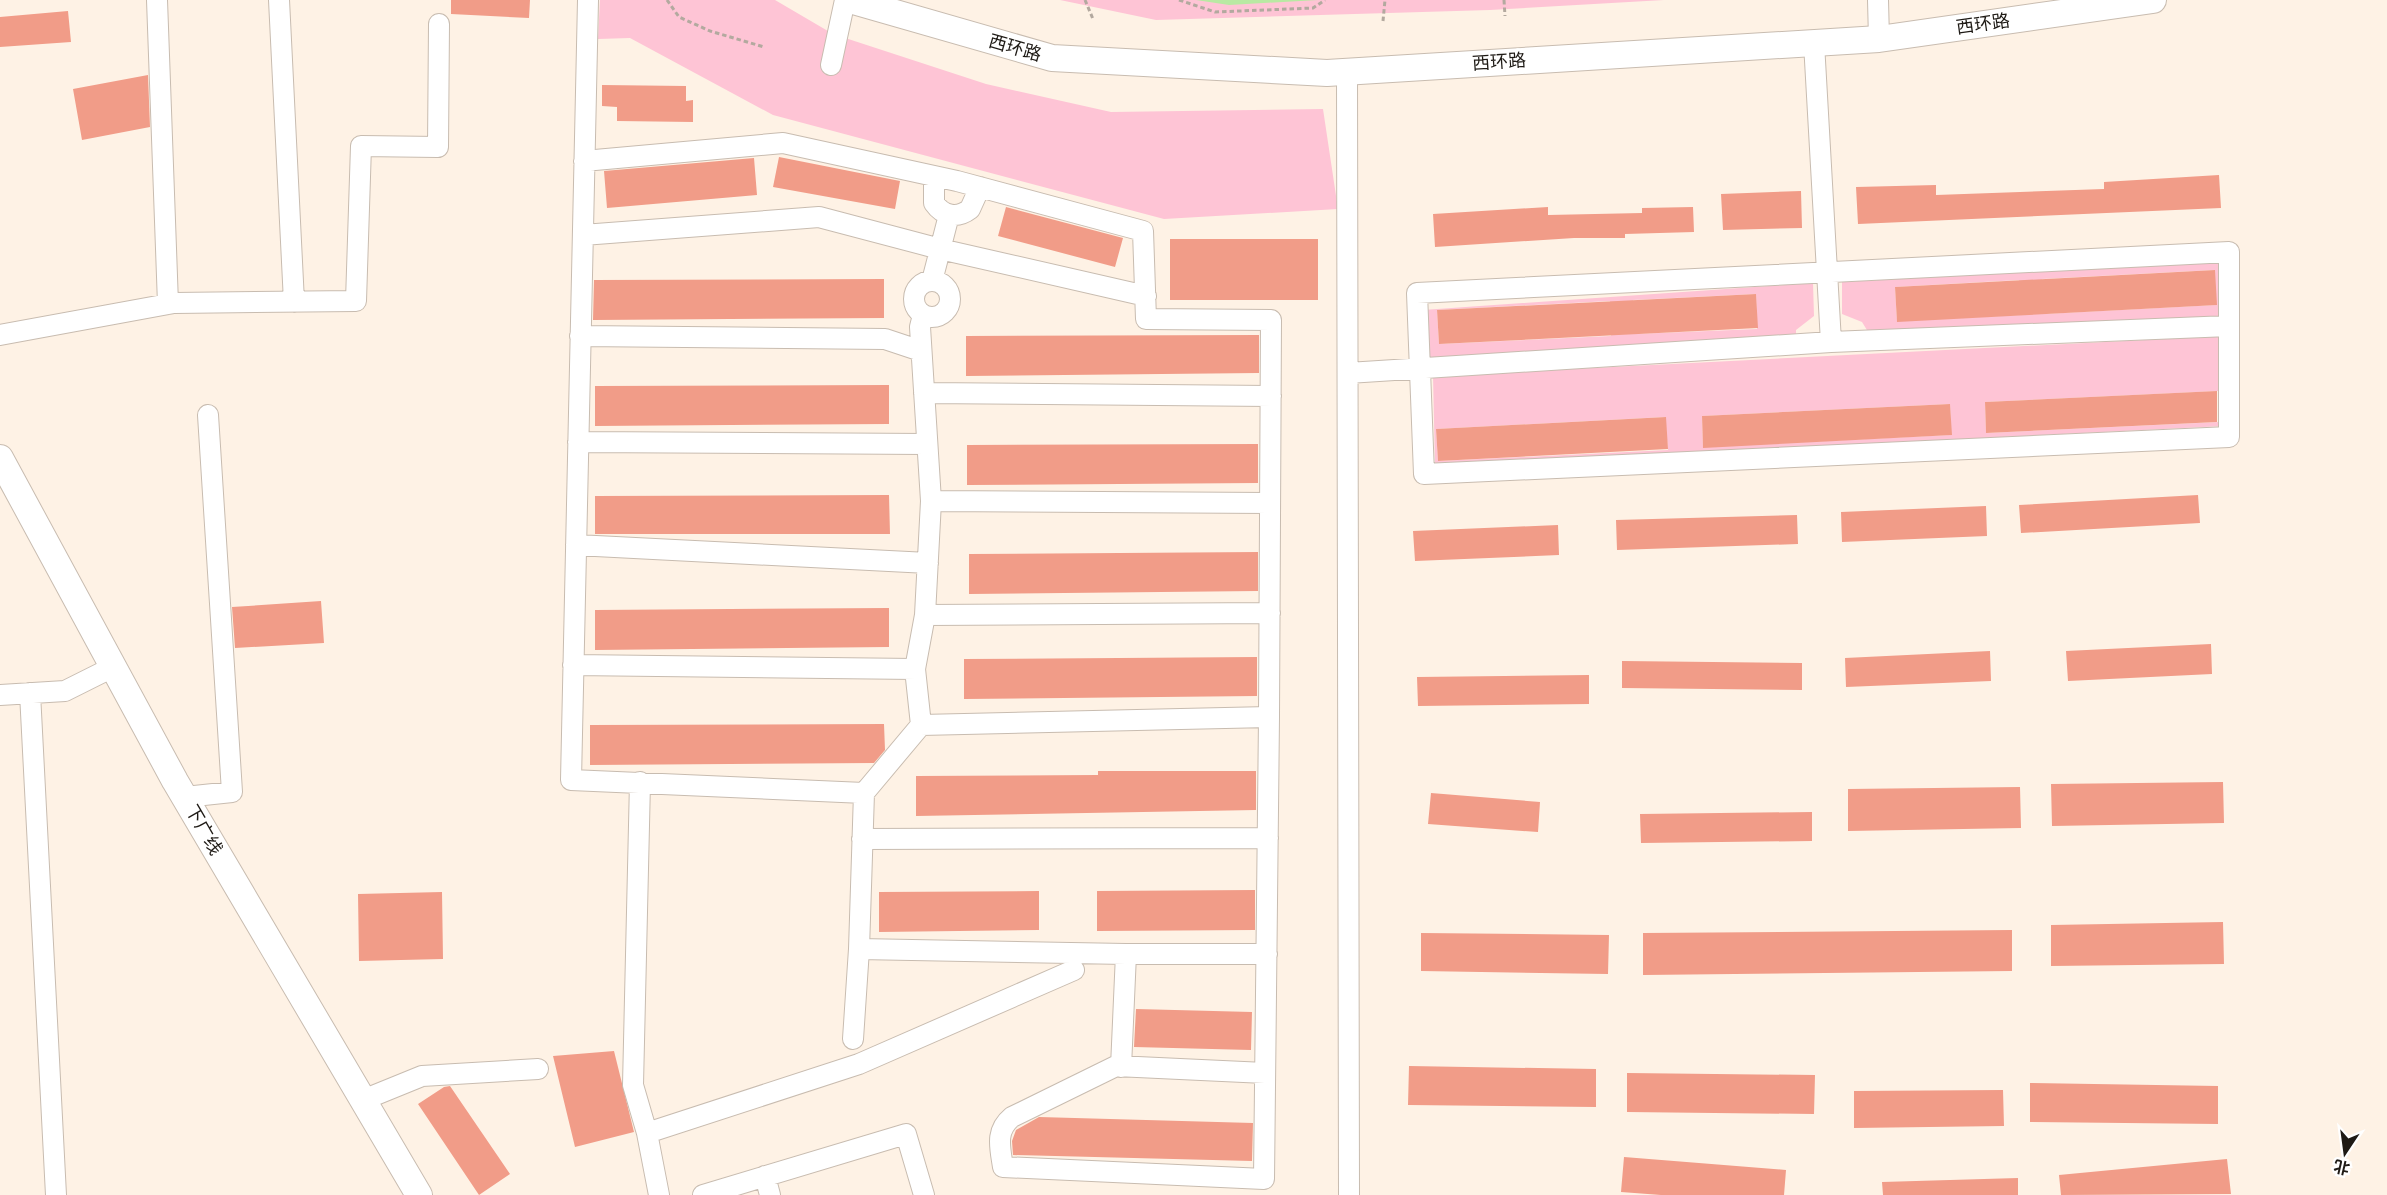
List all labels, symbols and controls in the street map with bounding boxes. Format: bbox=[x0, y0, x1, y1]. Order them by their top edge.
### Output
street label: 西环路 bbox=[1954, 7, 2011, 39]
street label: 西环路 bbox=[986, 28, 1045, 66]
street label: 西环路 bbox=[1471, 47, 1527, 75]
street label: 下广线 bbox=[181, 800, 229, 859]
north arrow bbox=[2315, 1123, 2375, 1183]
text: 北 bbox=[2331, 1155, 2352, 1180]

